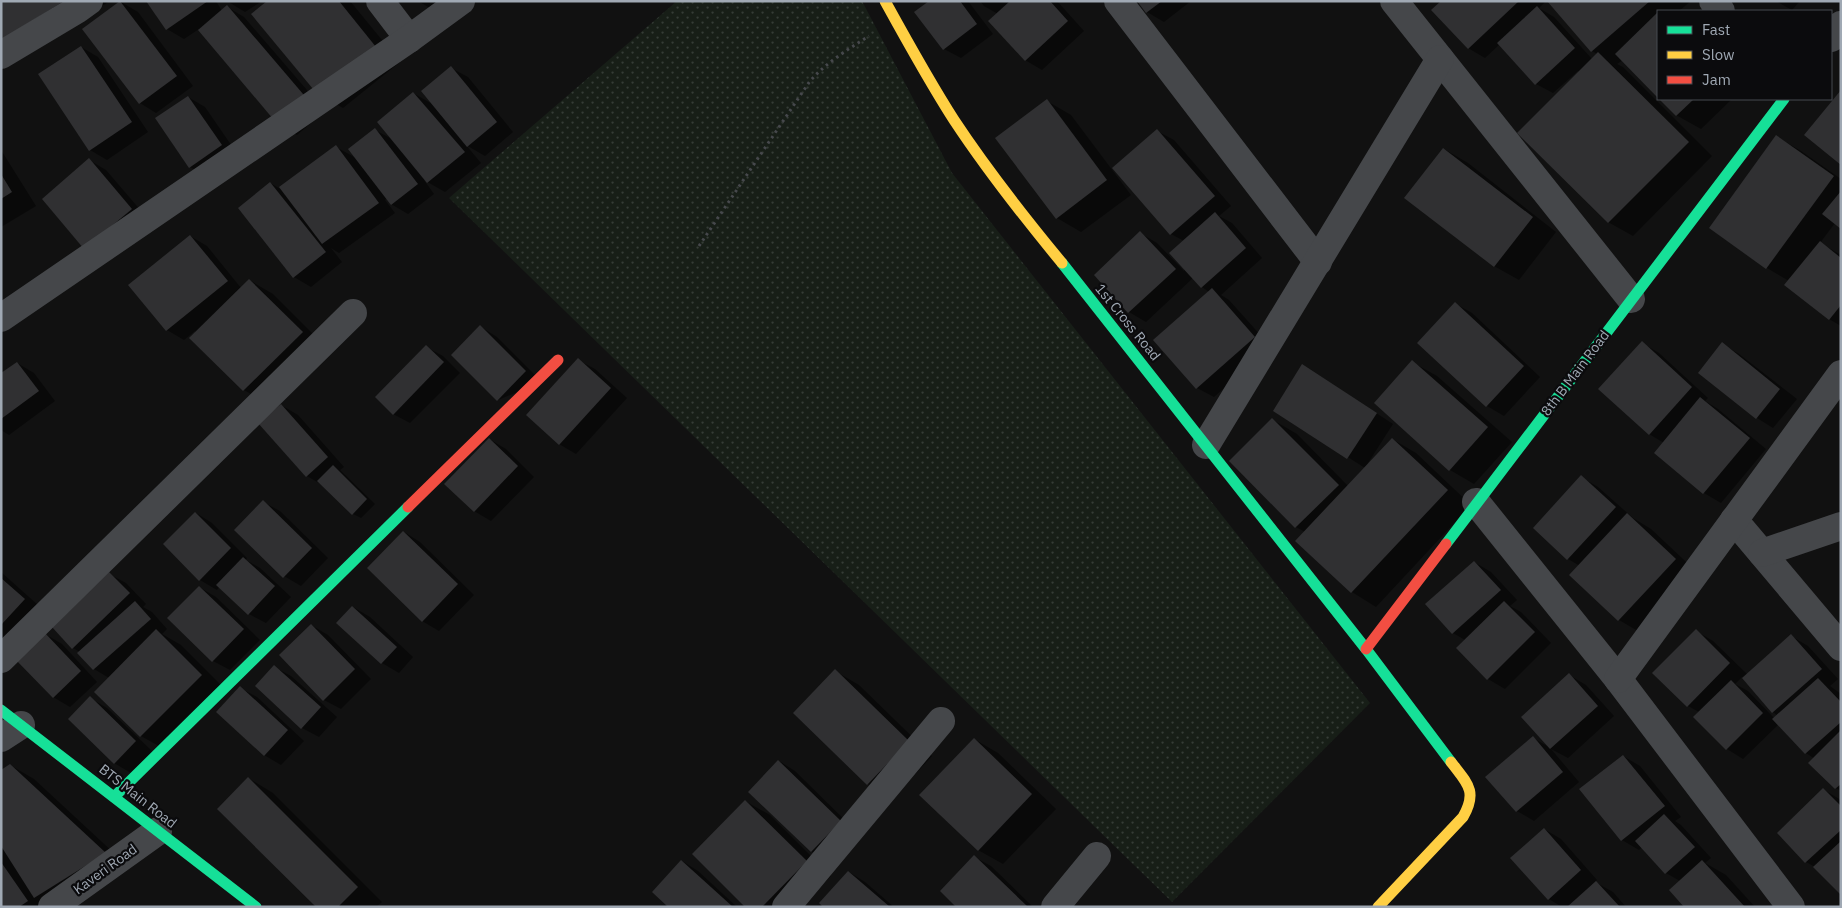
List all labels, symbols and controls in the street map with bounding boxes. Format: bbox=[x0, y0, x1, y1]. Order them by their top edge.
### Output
legend bbox=[1657, 10, 1832, 100]
text: Fast bbox=[1702, 20, 1730, 39]
text: Slow bbox=[1702, 45, 1735, 64]
text: Jam bbox=[1702, 70, 1731, 89]
street label: 1st Cross Road bbox=[1091, 280, 1165, 364]
street label: 8th B Main Road bbox=[1537, 327, 1613, 419]
street label: BTS Main Road bbox=[95, 760, 181, 832]
street label: Kaveri Road bbox=[70, 840, 140, 898]

